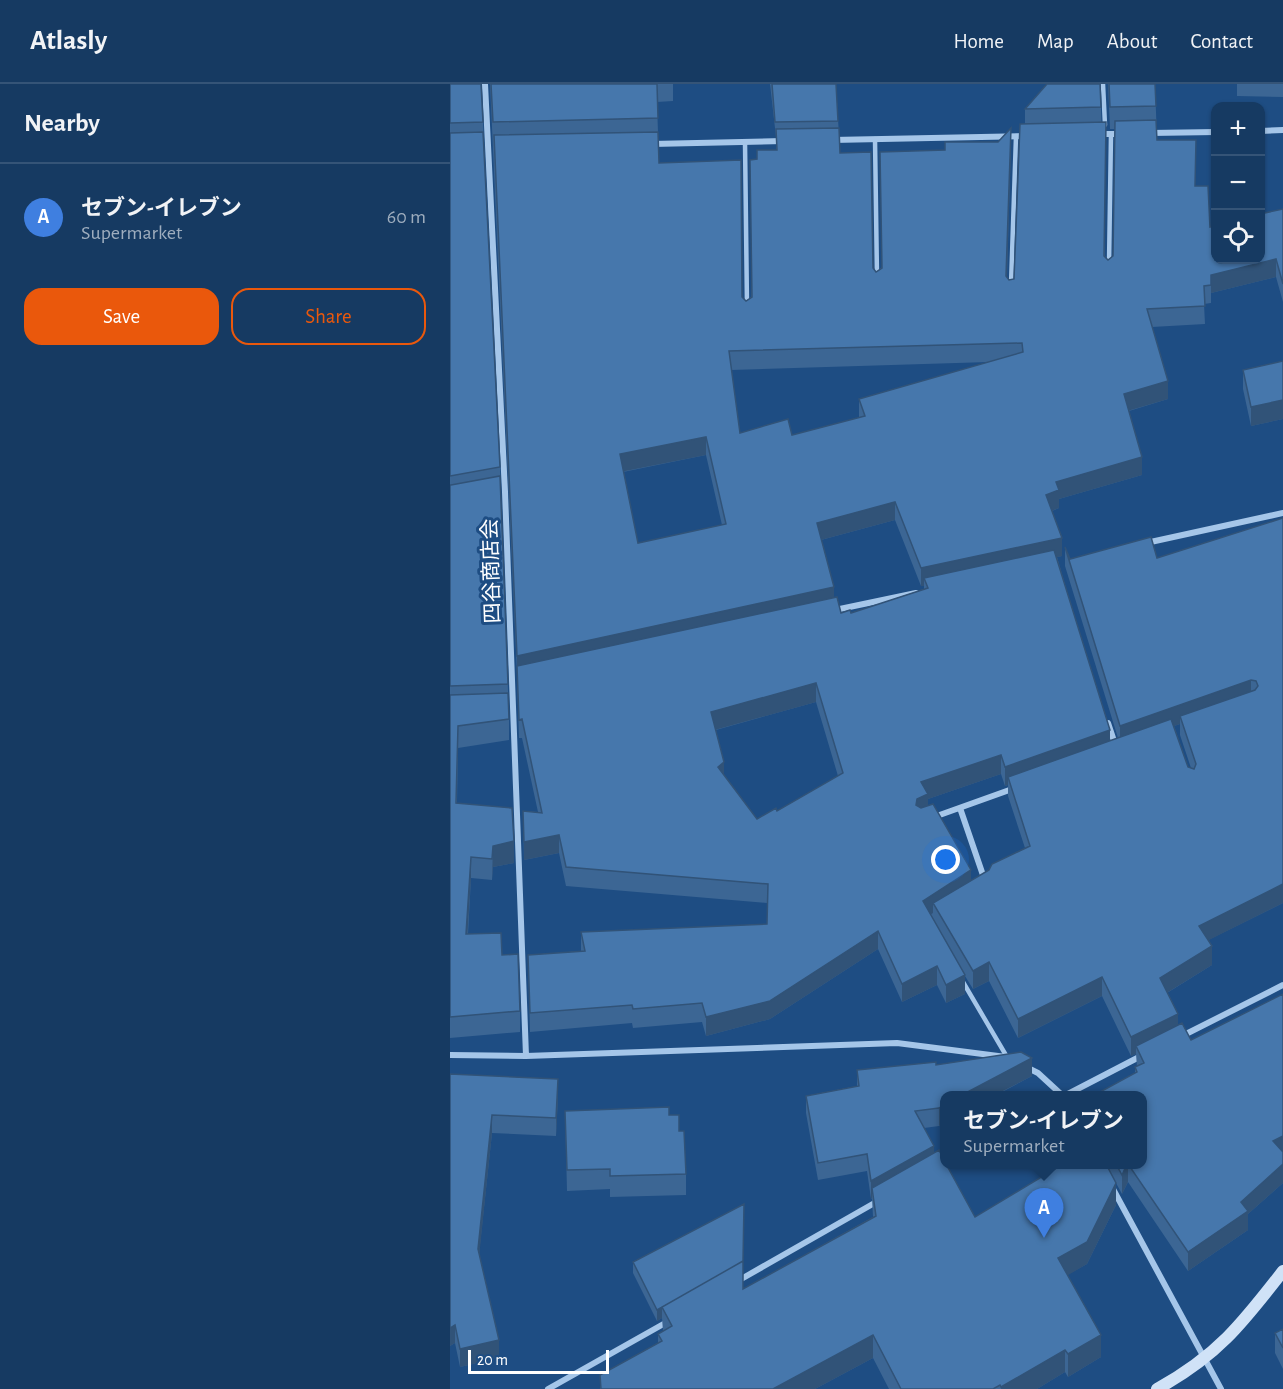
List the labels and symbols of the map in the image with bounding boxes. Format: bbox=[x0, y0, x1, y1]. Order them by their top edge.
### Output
street label: 四谷商店会 bbox=[478, 518, 504, 624]
your location bbox=[931, 845, 960, 874]
pin: A bbox=[1024, 1188, 1064, 1238]
scale bar bbox=[468, 1347, 609, 1374]

